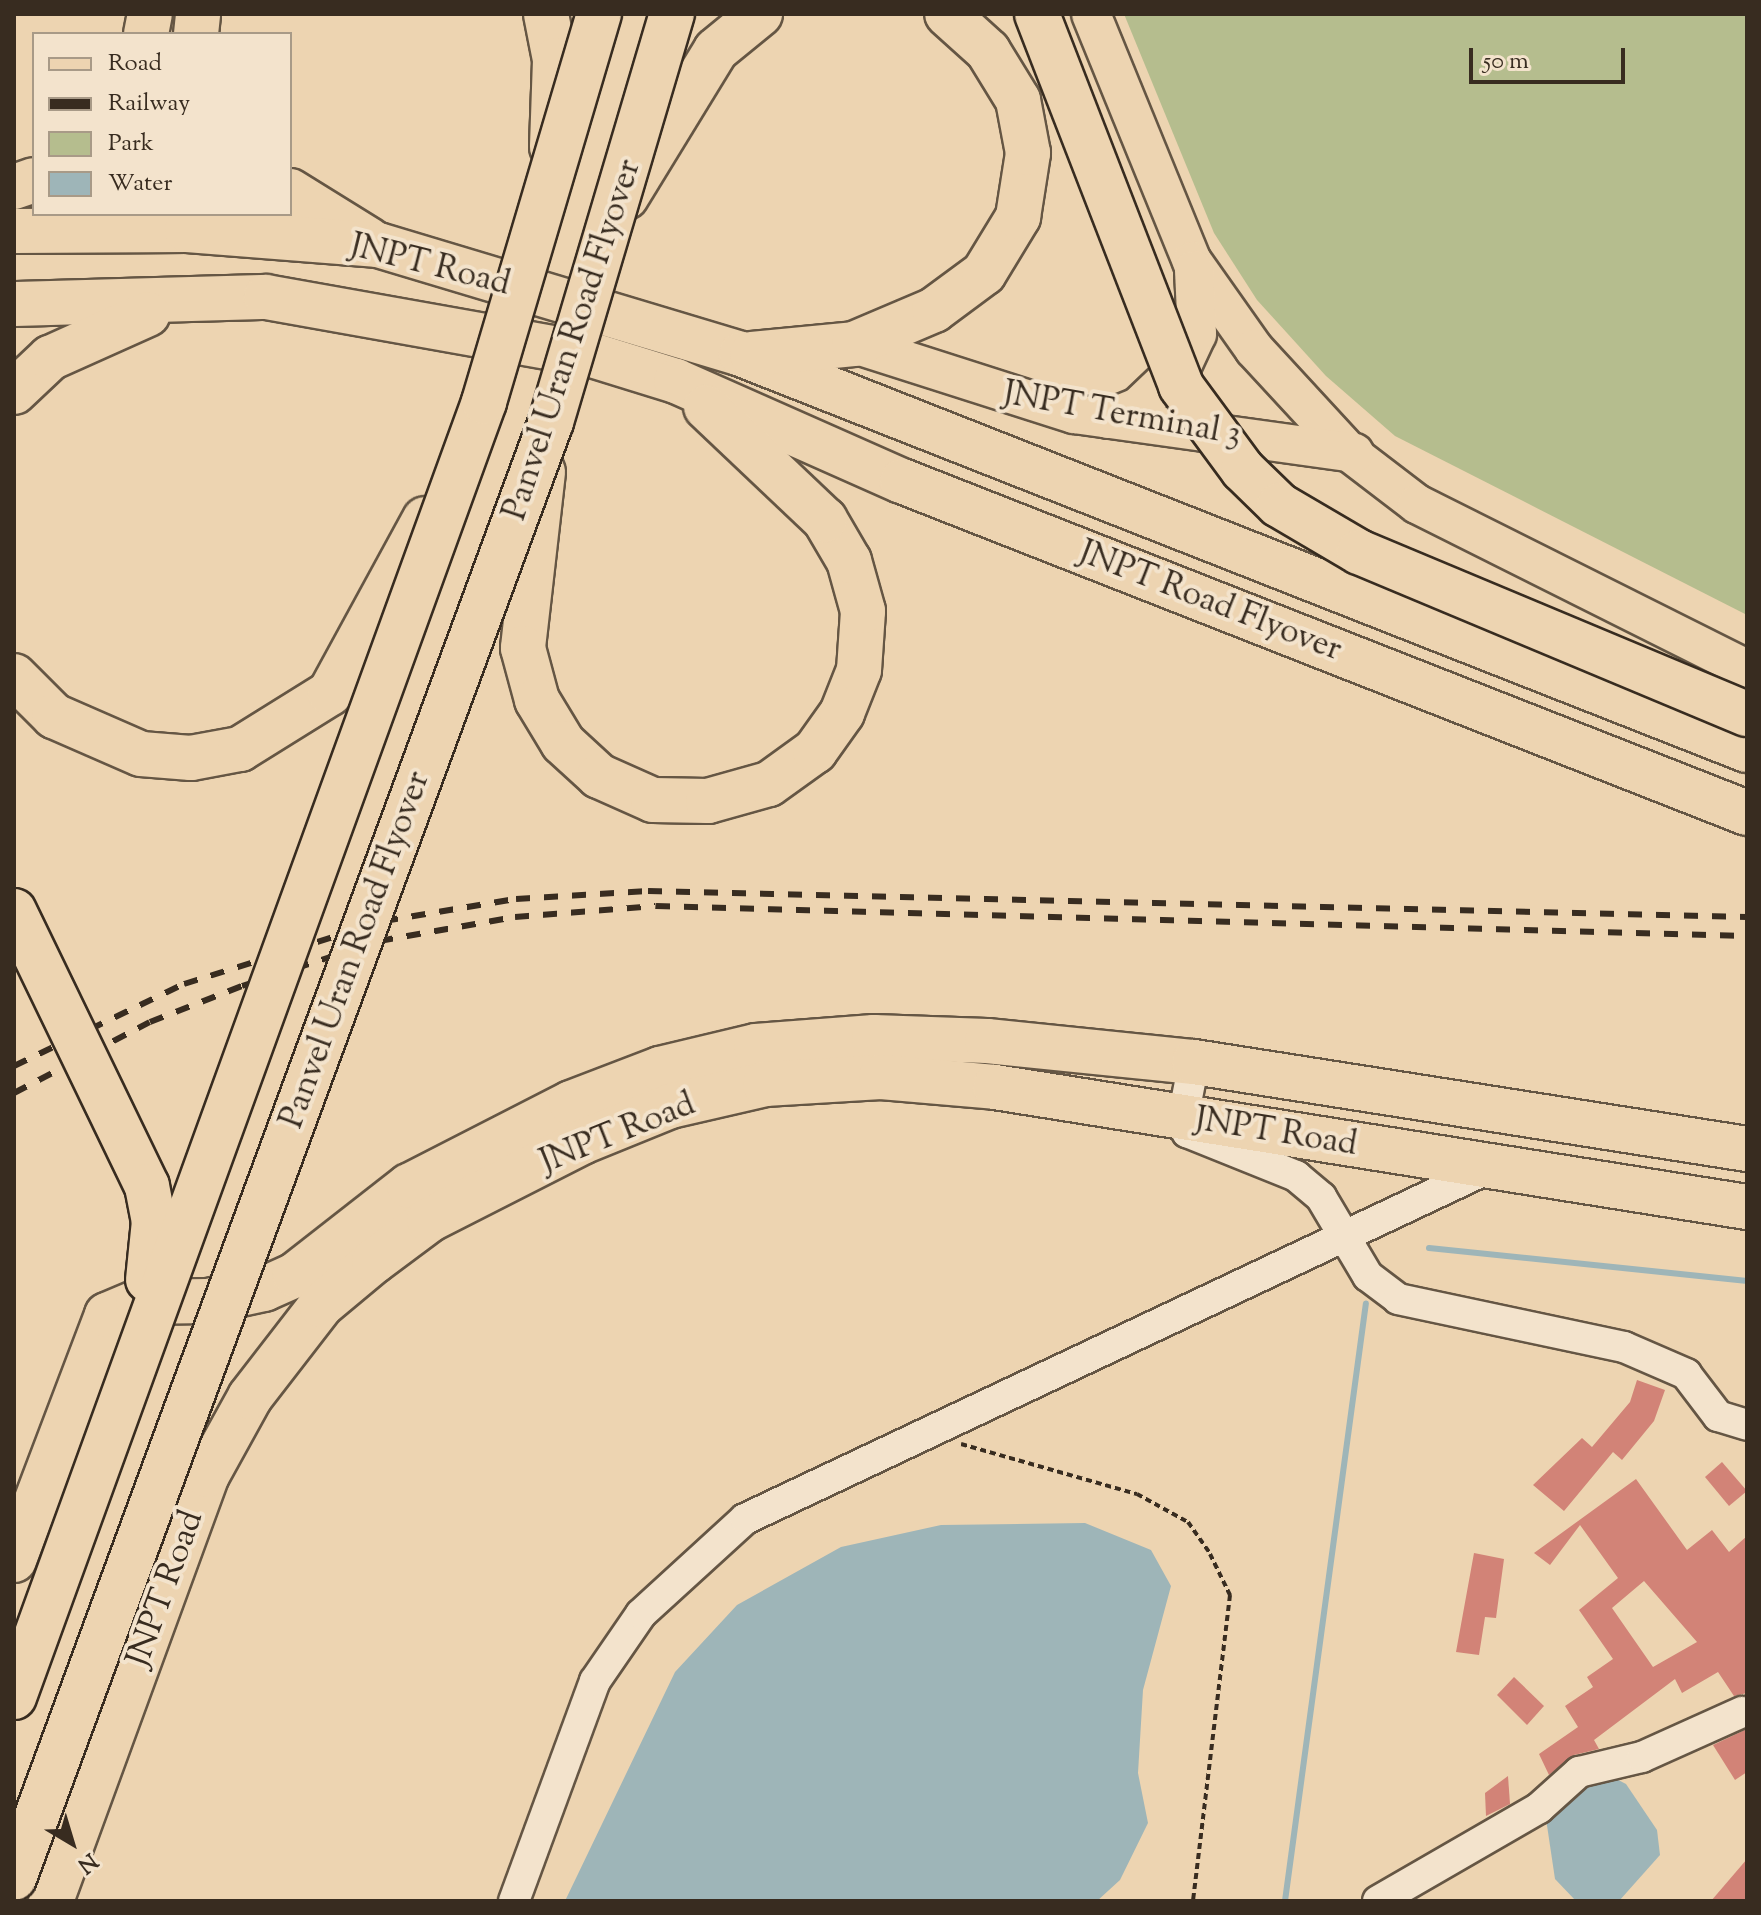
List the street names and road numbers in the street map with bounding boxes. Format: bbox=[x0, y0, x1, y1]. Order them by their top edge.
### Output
street label: Panvel Uran Road Flyover bbox=[495, 154, 651, 526]
street label: JNPT Road bbox=[346, 226, 514, 306]
street label: JNPT Terminal 3 bbox=[1000, 374, 1244, 456]
street label: JNPT Road Flyover bbox=[1073, 533, 1347, 671]
street label: Panvel Uran Road Flyover bbox=[272, 766, 440, 1134]
street label: JNPT Road bbox=[534, 1084, 702, 1184]
street label: JNPT Road bbox=[1192, 1100, 1360, 1166]
street label: JNPT Road bbox=[119, 1505, 213, 1673]

